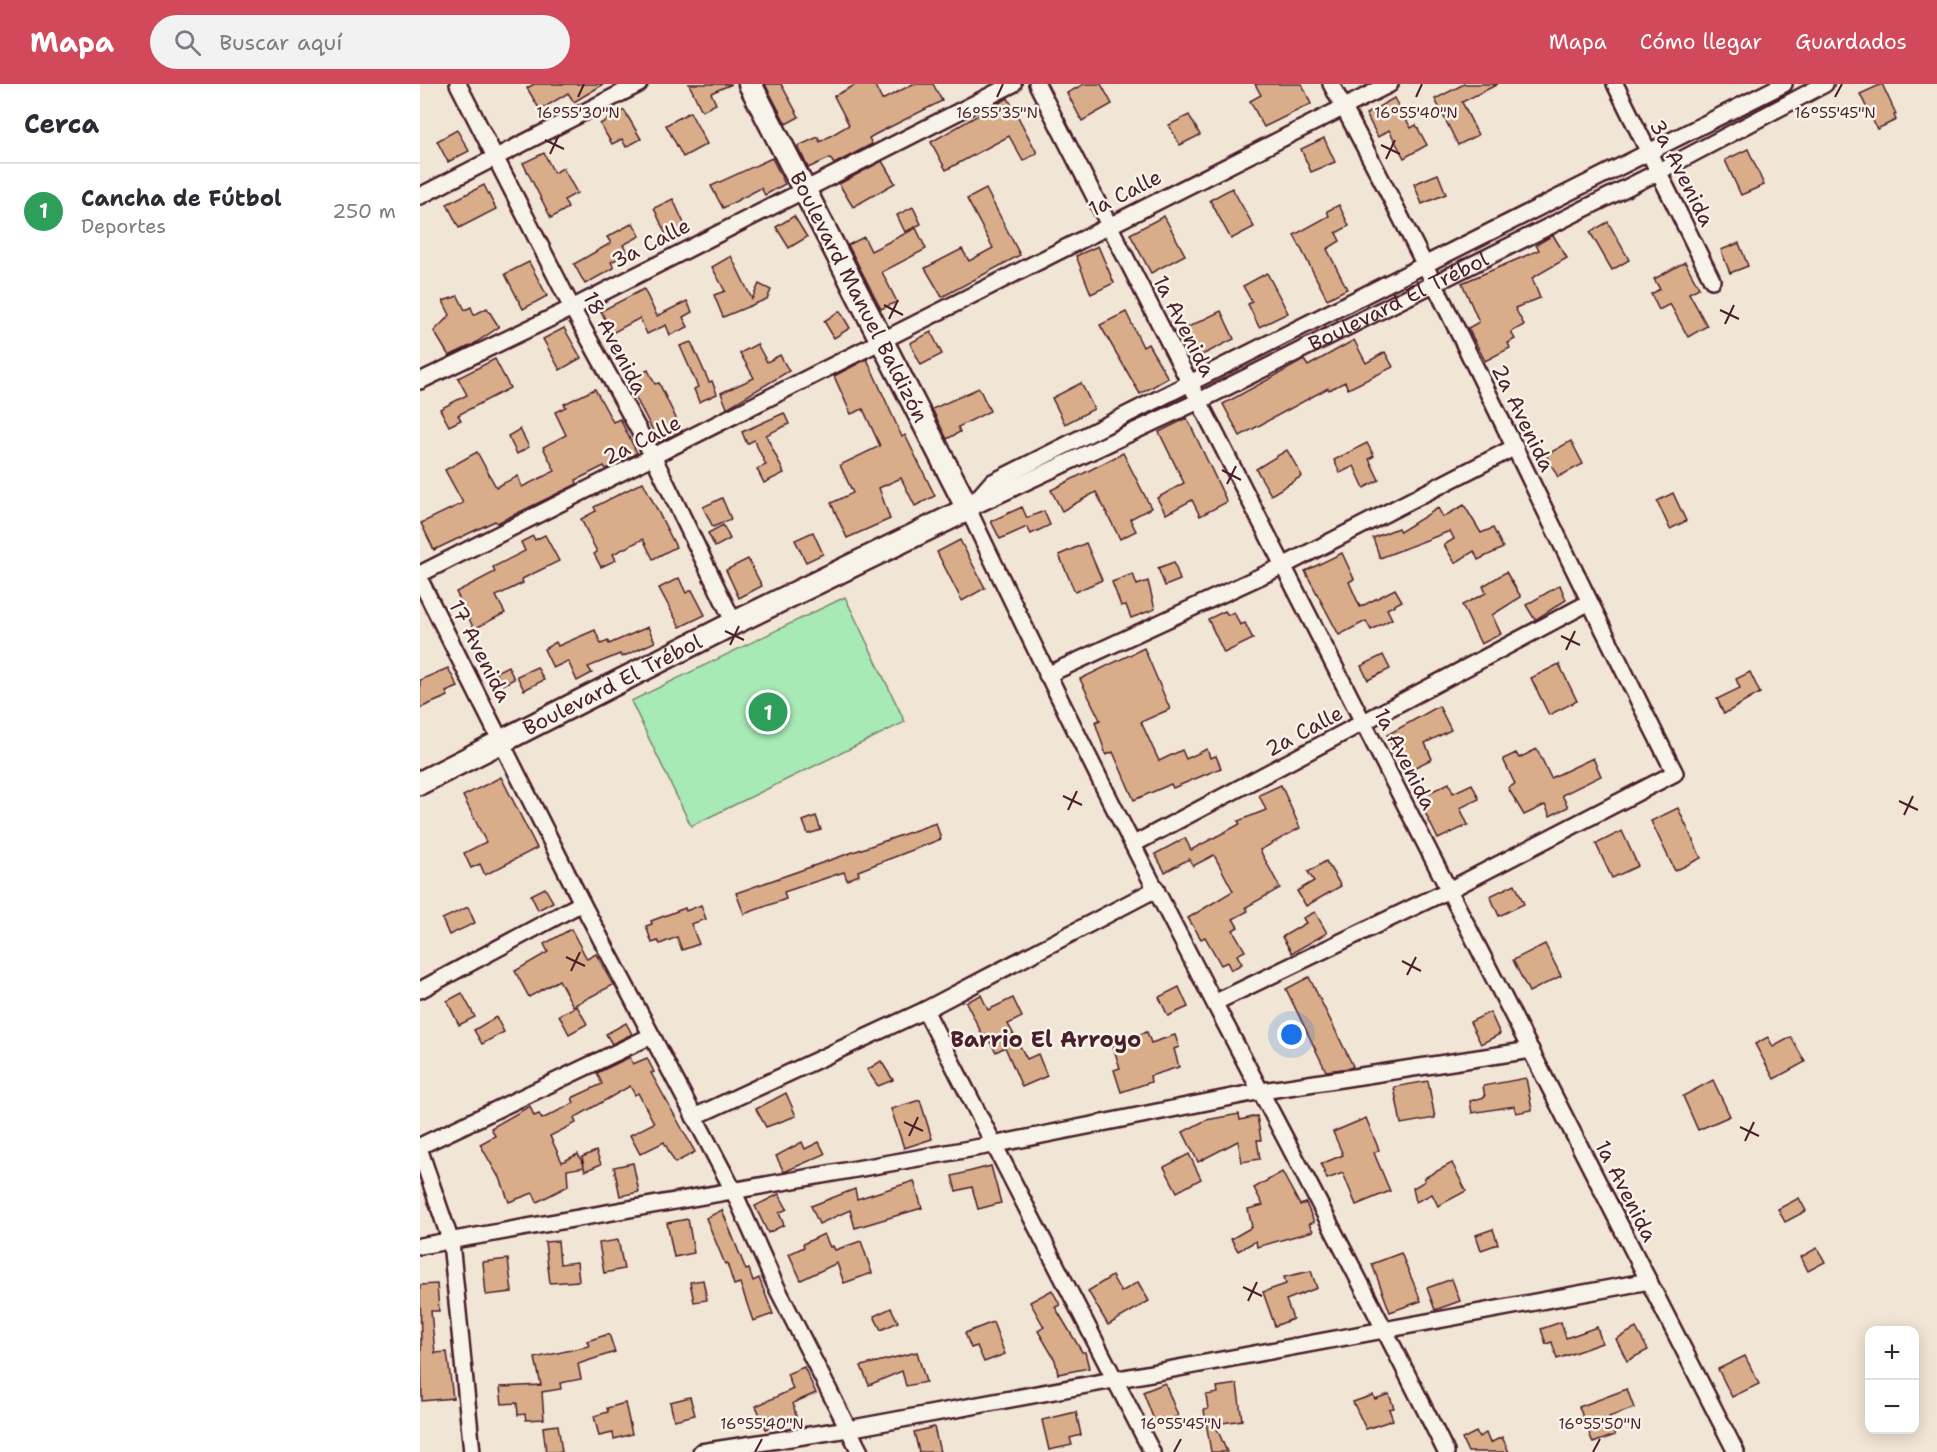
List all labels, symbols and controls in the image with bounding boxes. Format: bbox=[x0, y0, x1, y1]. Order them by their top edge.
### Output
search box bbox=[150, 15, 570, 69]
text: Mapa bbox=[30, 23, 114, 61]
icon: search bbox=[171, 26, 204, 59]
text: Buscar aquí bbox=[219, 28, 342, 57]
text: Mapa bbox=[1549, 28, 1607, 56]
text: Cómo llegar bbox=[1640, 28, 1762, 56]
text: Guardados bbox=[1795, 28, 1907, 56]
text: 16°55'30"N bbox=[536, 103, 620, 123]
text: 16°55'35"N bbox=[956, 103, 1038, 123]
text: 16°55'40"N bbox=[1374, 103, 1458, 123]
text: 16°55'45"N bbox=[1794, 103, 1876, 123]
text: Cerca bbox=[24, 106, 99, 141]
street label: 3a Avenida bbox=[1643, 115, 1721, 231]
street label: 1a Calle bbox=[1084, 163, 1166, 223]
street label: Boulevard Manuel Baldizón bbox=[783, 167, 935, 427]
text: Cancha de Fútbol bbox=[81, 184, 282, 213]
text: 1 bbox=[39, 198, 48, 224]
text: 250 m bbox=[332, 198, 396, 224]
street label: 3a Calle bbox=[607, 211, 695, 275]
text: Deportes bbox=[81, 213, 166, 239]
street label: Boulevard El Trébol bbox=[1304, 245, 1494, 358]
street label: 1a Avenida bbox=[1146, 270, 1222, 382]
street label: 18 Avenida bbox=[576, 287, 654, 399]
street label: 2a Avenida bbox=[1485, 360, 1561, 476]
street label: 2a Calle bbox=[598, 408, 686, 472]
street label: 17 Avenida bbox=[442, 595, 518, 707]
street label: Boulevard El Trébol bbox=[518, 627, 707, 742]
pin: 1 bbox=[748, 690, 788, 734]
street label: 2a Calle bbox=[1260, 699, 1348, 763]
street label: 1a Avenida bbox=[1367, 703, 1443, 815]
your location bbox=[1277, 1020, 1306, 1049]
district label: Barrio El Arroyo bbox=[951, 1025, 1141, 1054]
street label: 1a Avenida bbox=[1588, 1135, 1664, 1247]
map controls bbox=[1865, 1326, 1919, 1434]
button: + bbox=[1865, 1326, 1919, 1380]
button: − bbox=[1865, 1380, 1919, 1434]
text: 16°55'40"N bbox=[720, 1414, 804, 1434]
text: 16°55'45"N bbox=[1140, 1414, 1222, 1434]
text: 16°55'50"N bbox=[1559, 1414, 1641, 1434]

